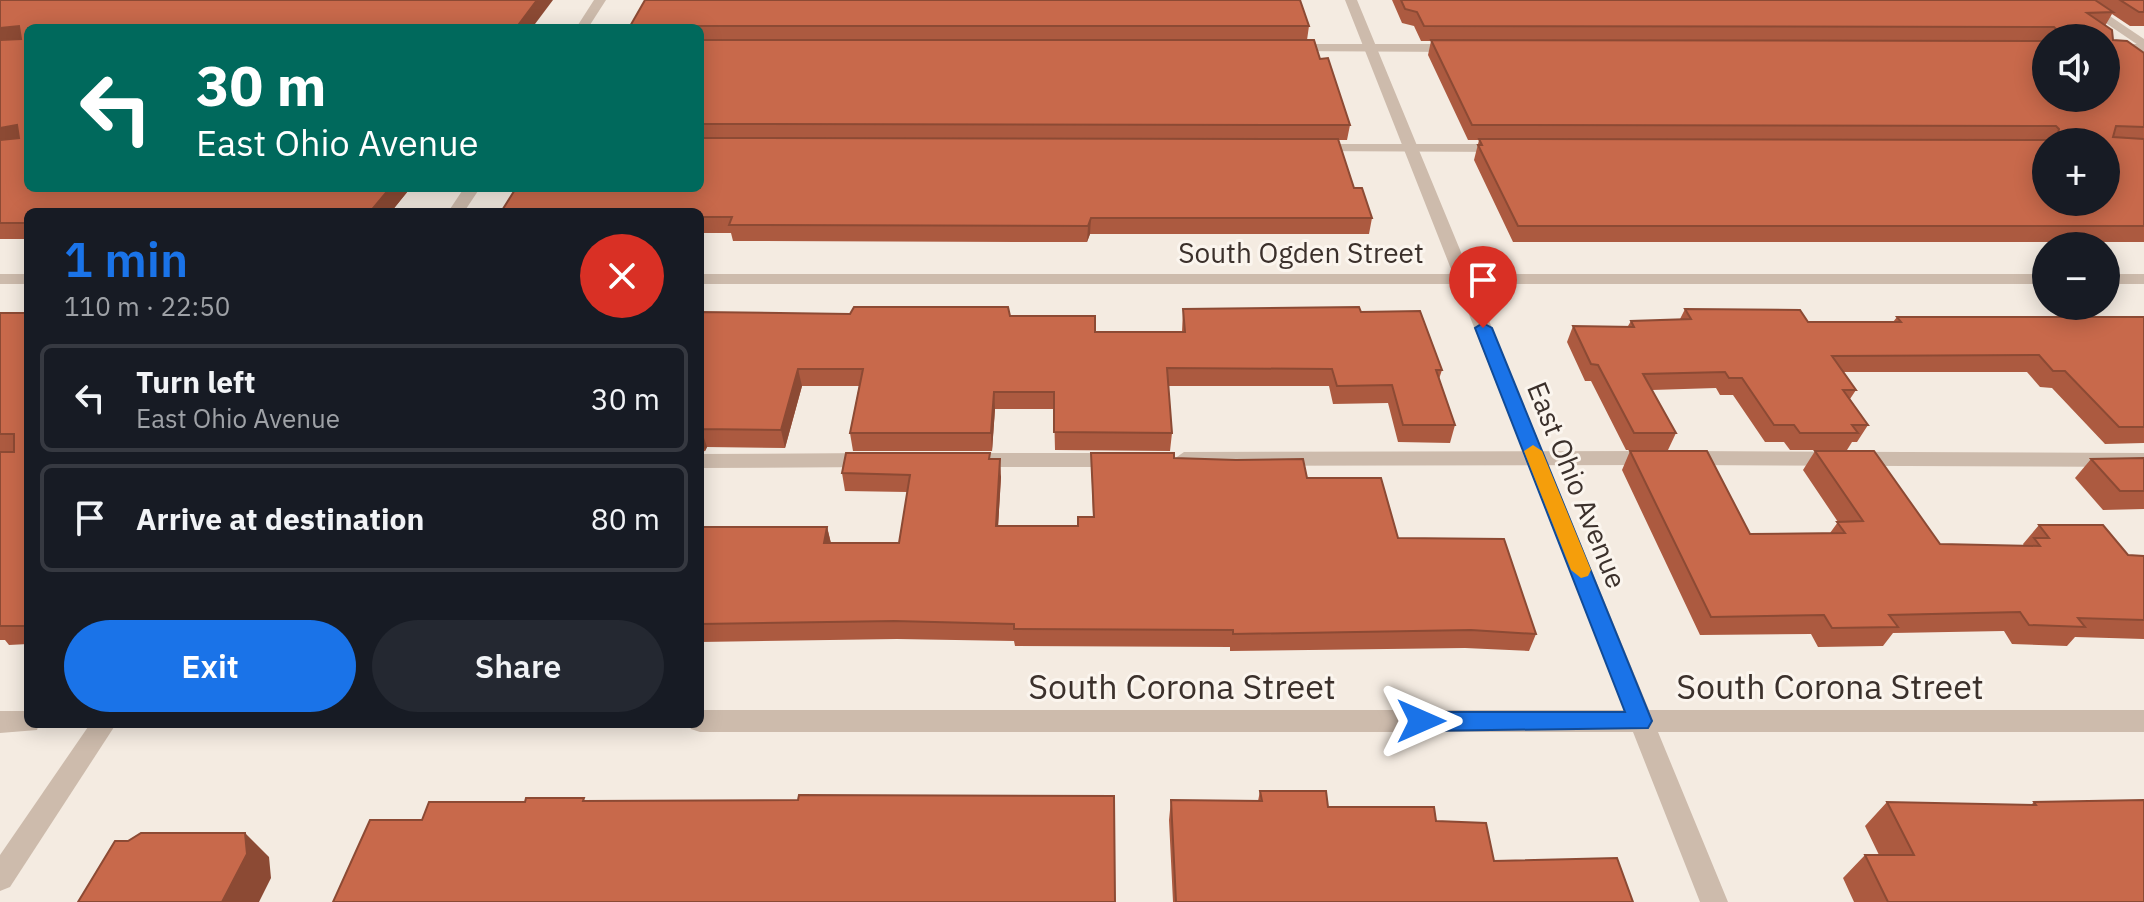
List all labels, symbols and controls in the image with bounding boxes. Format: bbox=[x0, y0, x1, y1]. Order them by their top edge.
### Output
map controls bbox=[2032, 24, 2120, 320]
button: sound bbox=[2032, 24, 2120, 112]
text: 30 m bbox=[196, 49, 326, 121]
icon: left bbox=[64, 56, 168, 160]
text: East Ohio Avenue bbox=[196, 119, 478, 166]
button: + bbox=[2032, 128, 2120, 216]
text: 1 min bbox=[64, 228, 188, 290]
button: − bbox=[2032, 232, 2120, 320]
button: close bbox=[580, 234, 664, 318]
street label: South Ogden Street bbox=[1178, 234, 1424, 271]
pin bbox=[1449, 246, 1517, 328]
icon: arrive bbox=[1461, 258, 1505, 302]
text: 110 m · 22:50 bbox=[64, 289, 230, 323]
text: Turn left bbox=[136, 362, 255, 401]
icon: left bbox=[68, 376, 112, 420]
street label: East Ohio Avenue bbox=[1519, 376, 1636, 594]
text: 30 m bbox=[591, 379, 660, 418]
text: East Ohio Avenue bbox=[136, 401, 340, 435]
icon: arrive bbox=[68, 496, 112, 540]
text: Arrive at destination bbox=[136, 499, 424, 538]
text: 80 m bbox=[591, 499, 660, 538]
button: Exit bbox=[64, 620, 356, 712]
button: Share bbox=[372, 620, 664, 712]
street label: South Corona Street bbox=[1028, 664, 1336, 708]
street label: South Corona Street bbox=[1676, 664, 1984, 708]
position arrow bbox=[1379, 679, 1463, 763]

